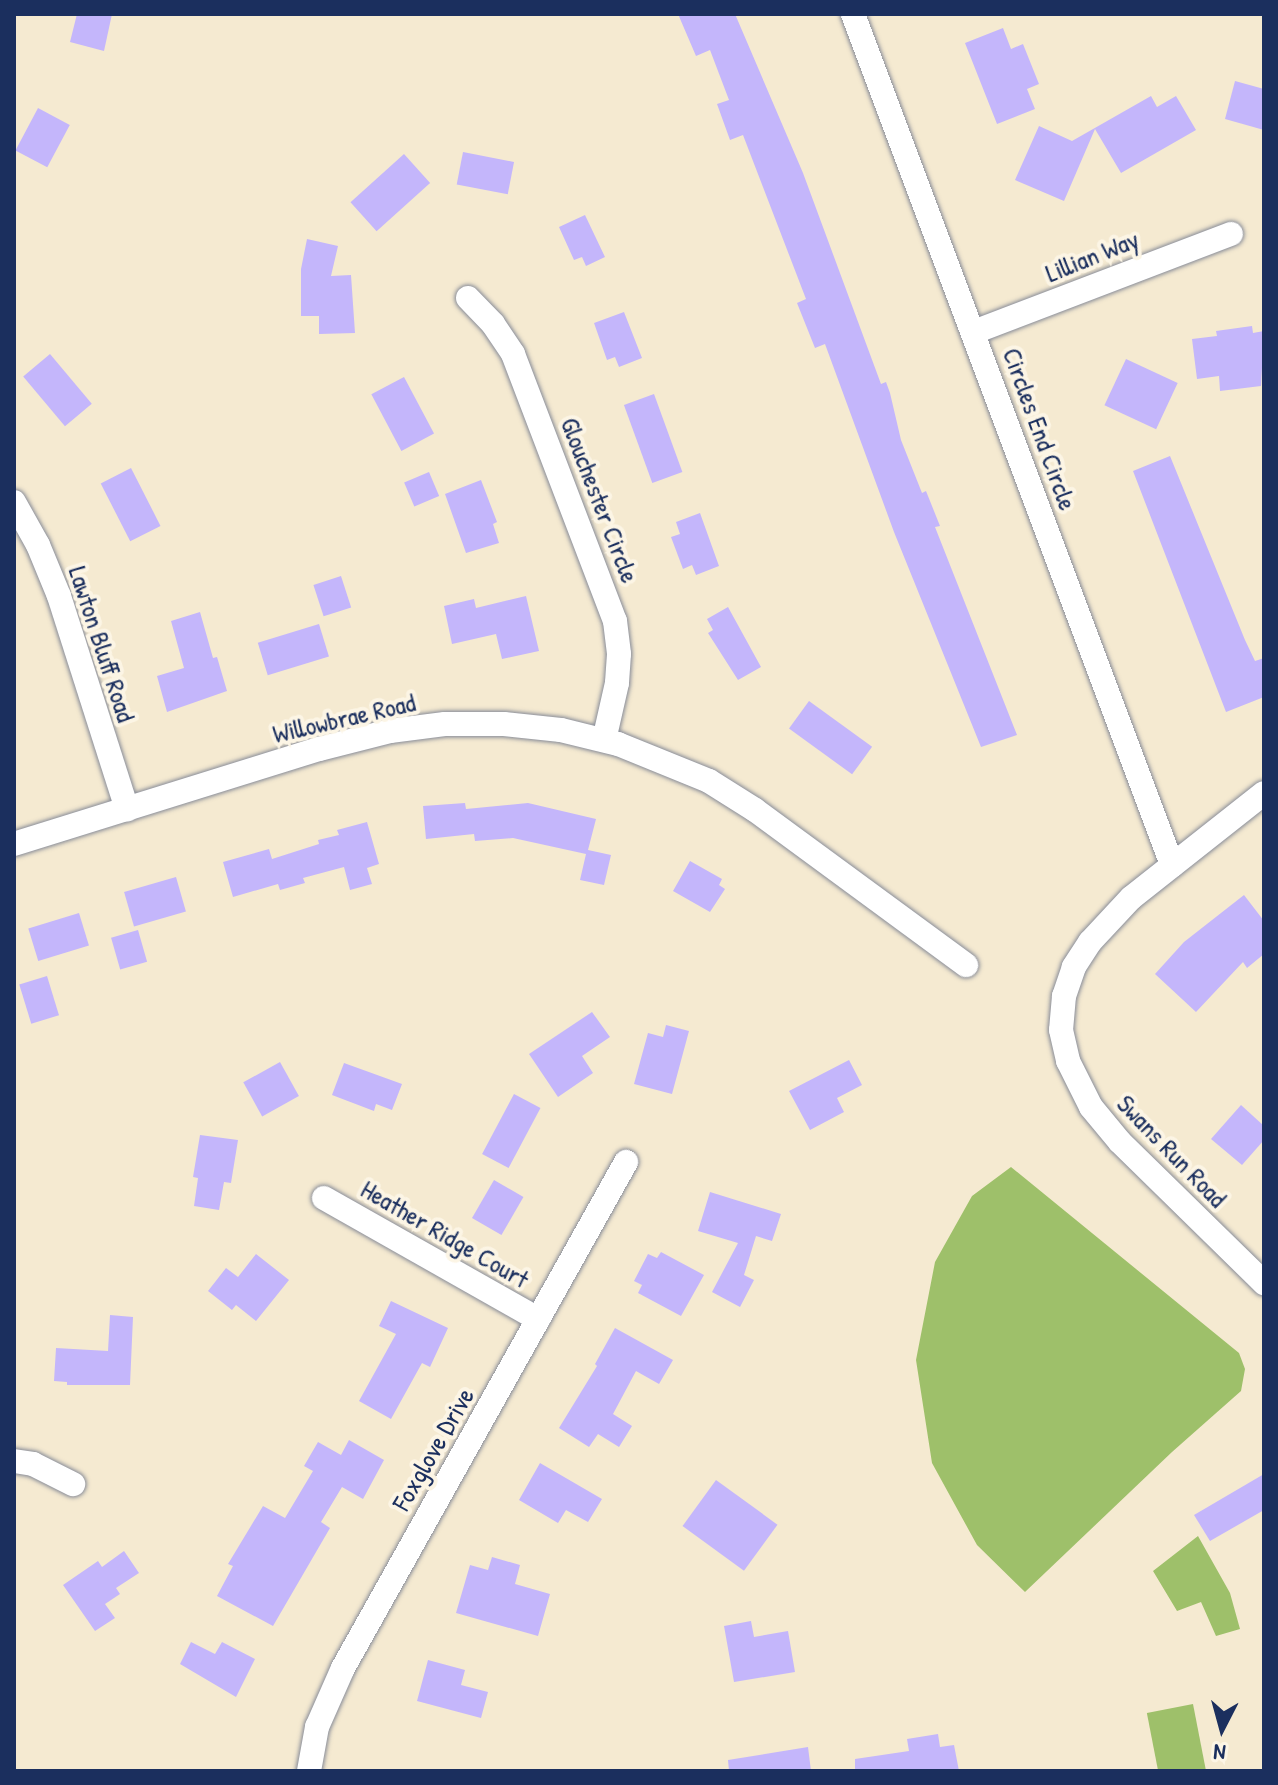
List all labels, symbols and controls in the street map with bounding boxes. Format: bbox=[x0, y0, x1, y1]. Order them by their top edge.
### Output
street label: Lillian Way bbox=[1041, 223, 1143, 289]
street label: Circles End Circle bbox=[996, 344, 1084, 514]
street label: Glouchester Circle bbox=[554, 413, 646, 587]
street label: Lawton Bluff Road bbox=[62, 562, 142, 726]
street label: Willowbrae Road bbox=[270, 686, 418, 750]
street label: Swans Run Road bbox=[1111, 1088, 1233, 1214]
street label: Heather Ridge Court bbox=[356, 1173, 534, 1295]
street label: Foxglove Drive bbox=[385, 1382, 481, 1516]
north arrow bbox=[1182, 1689, 1262, 1769]
text: N bbox=[1212, 1737, 1227, 1768]

